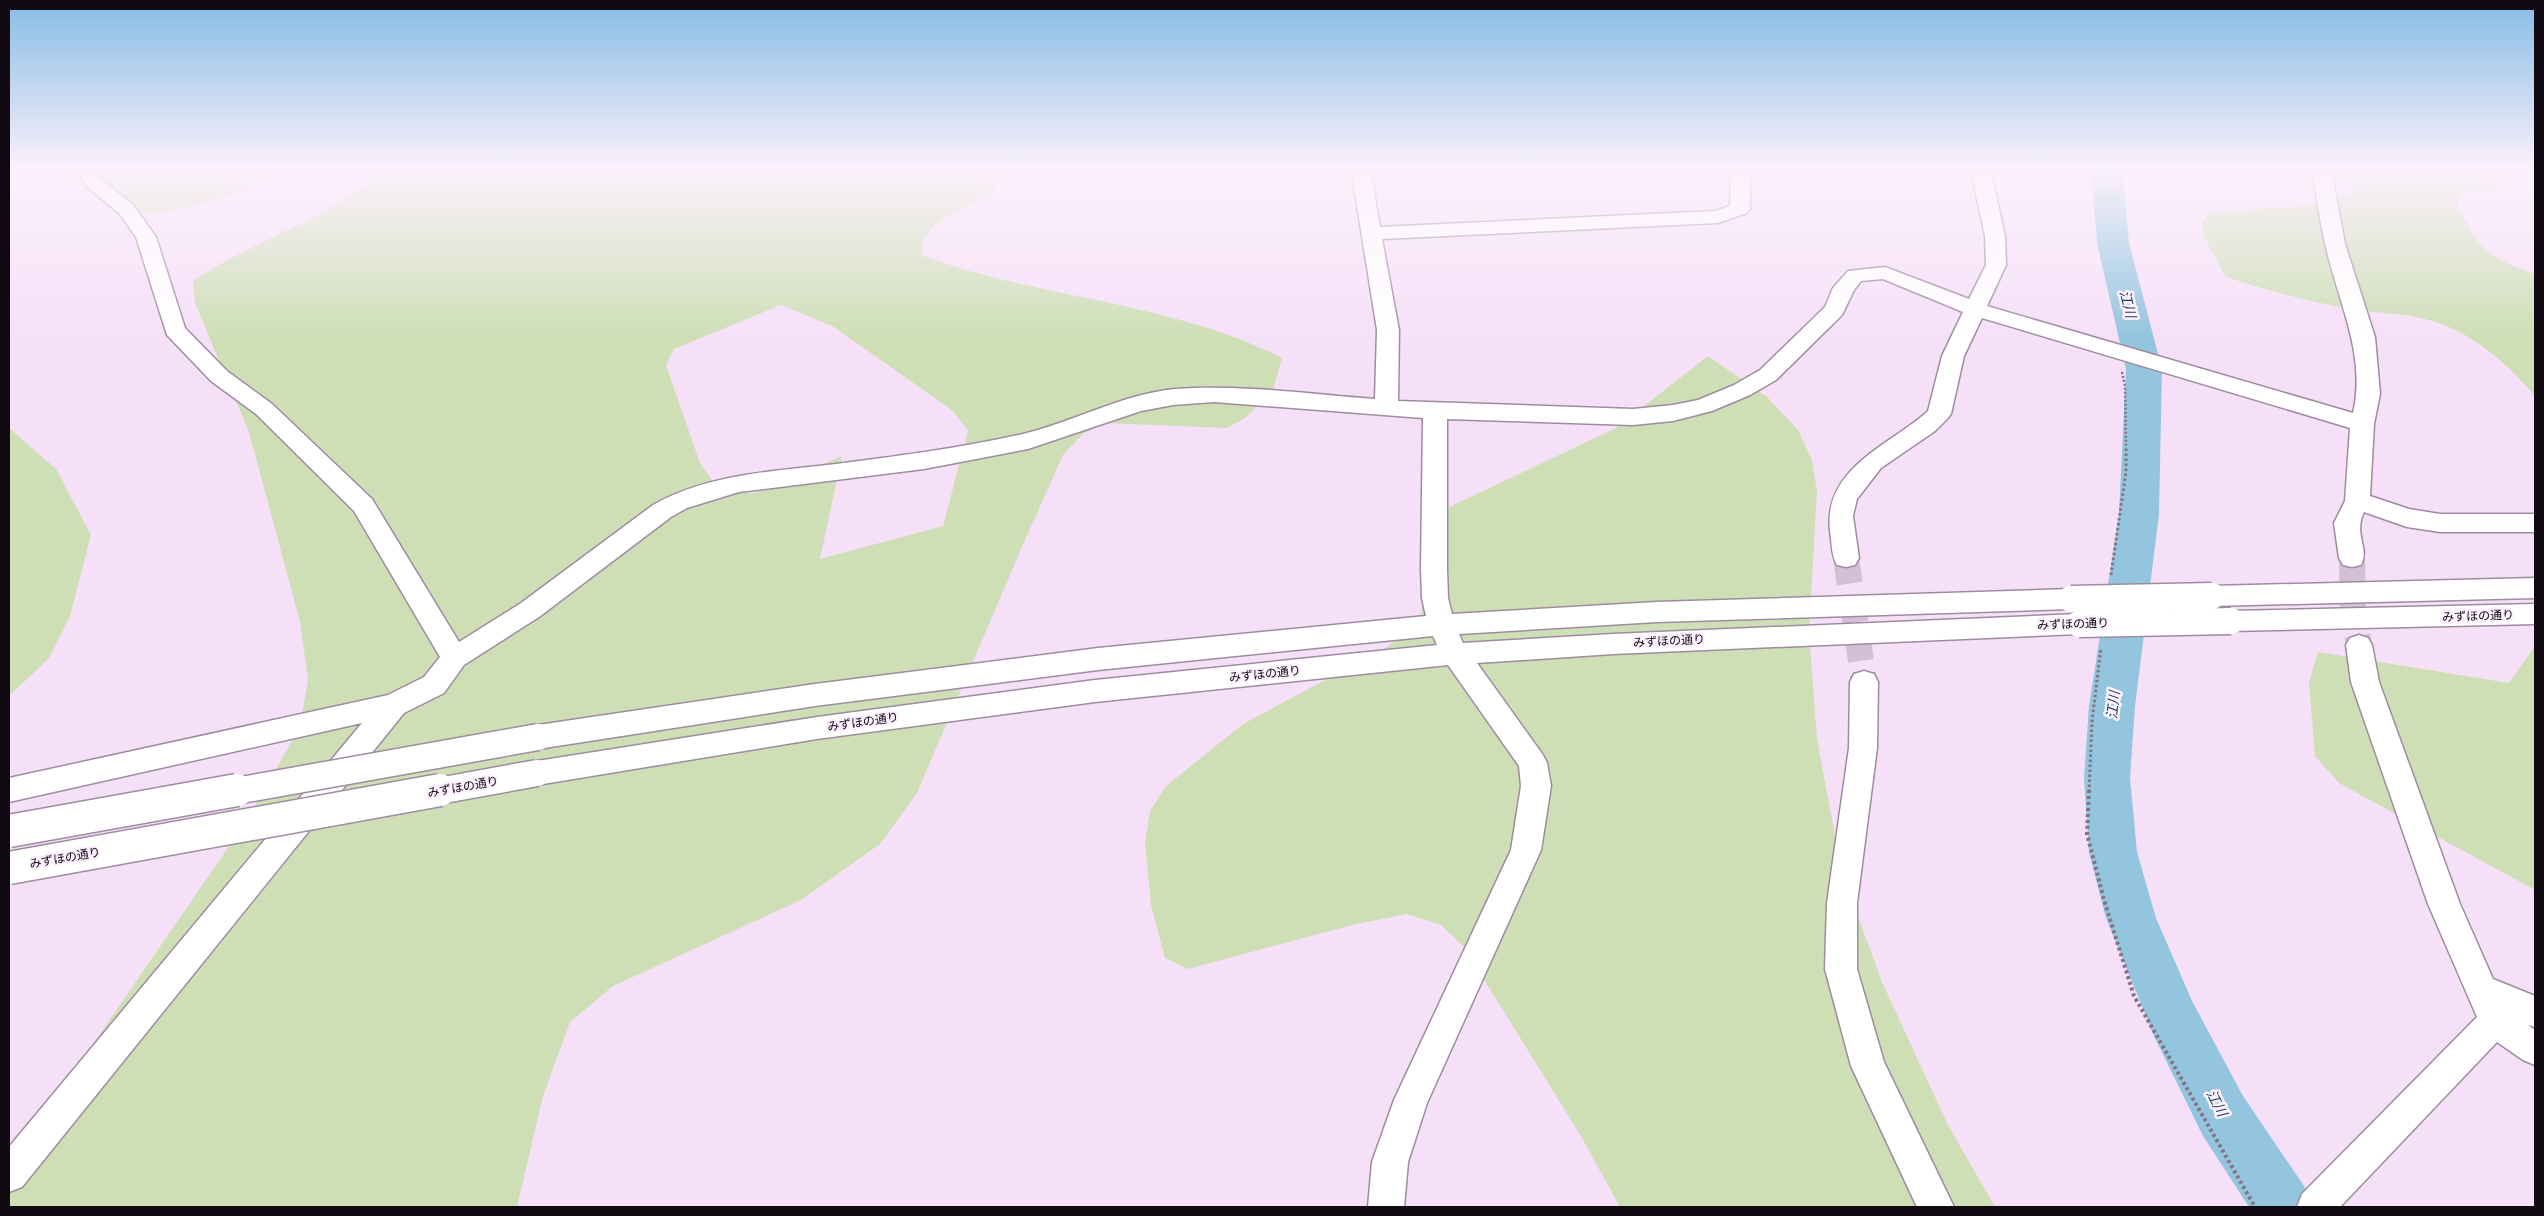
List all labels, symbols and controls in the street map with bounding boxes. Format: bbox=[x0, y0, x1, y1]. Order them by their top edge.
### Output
water label: 江川 bbox=[2117, 289, 2139, 321]
street label: みずほの通り bbox=[2442, 608, 2514, 624]
street label: みずほの通り bbox=[2037, 616, 2109, 632]
street label: みずほの通り bbox=[1633, 632, 1705, 650]
street label: みずほの通り bbox=[1228, 663, 1302, 685]
water label: 江川 bbox=[2105, 688, 2123, 720]
street label: みずほの通り bbox=[826, 710, 900, 734]
street label: みずほの通り bbox=[426, 774, 500, 800]
street label: みずほの通り bbox=[28, 845, 102, 871]
water label: 江川 bbox=[2203, 1087, 2231, 1121]

